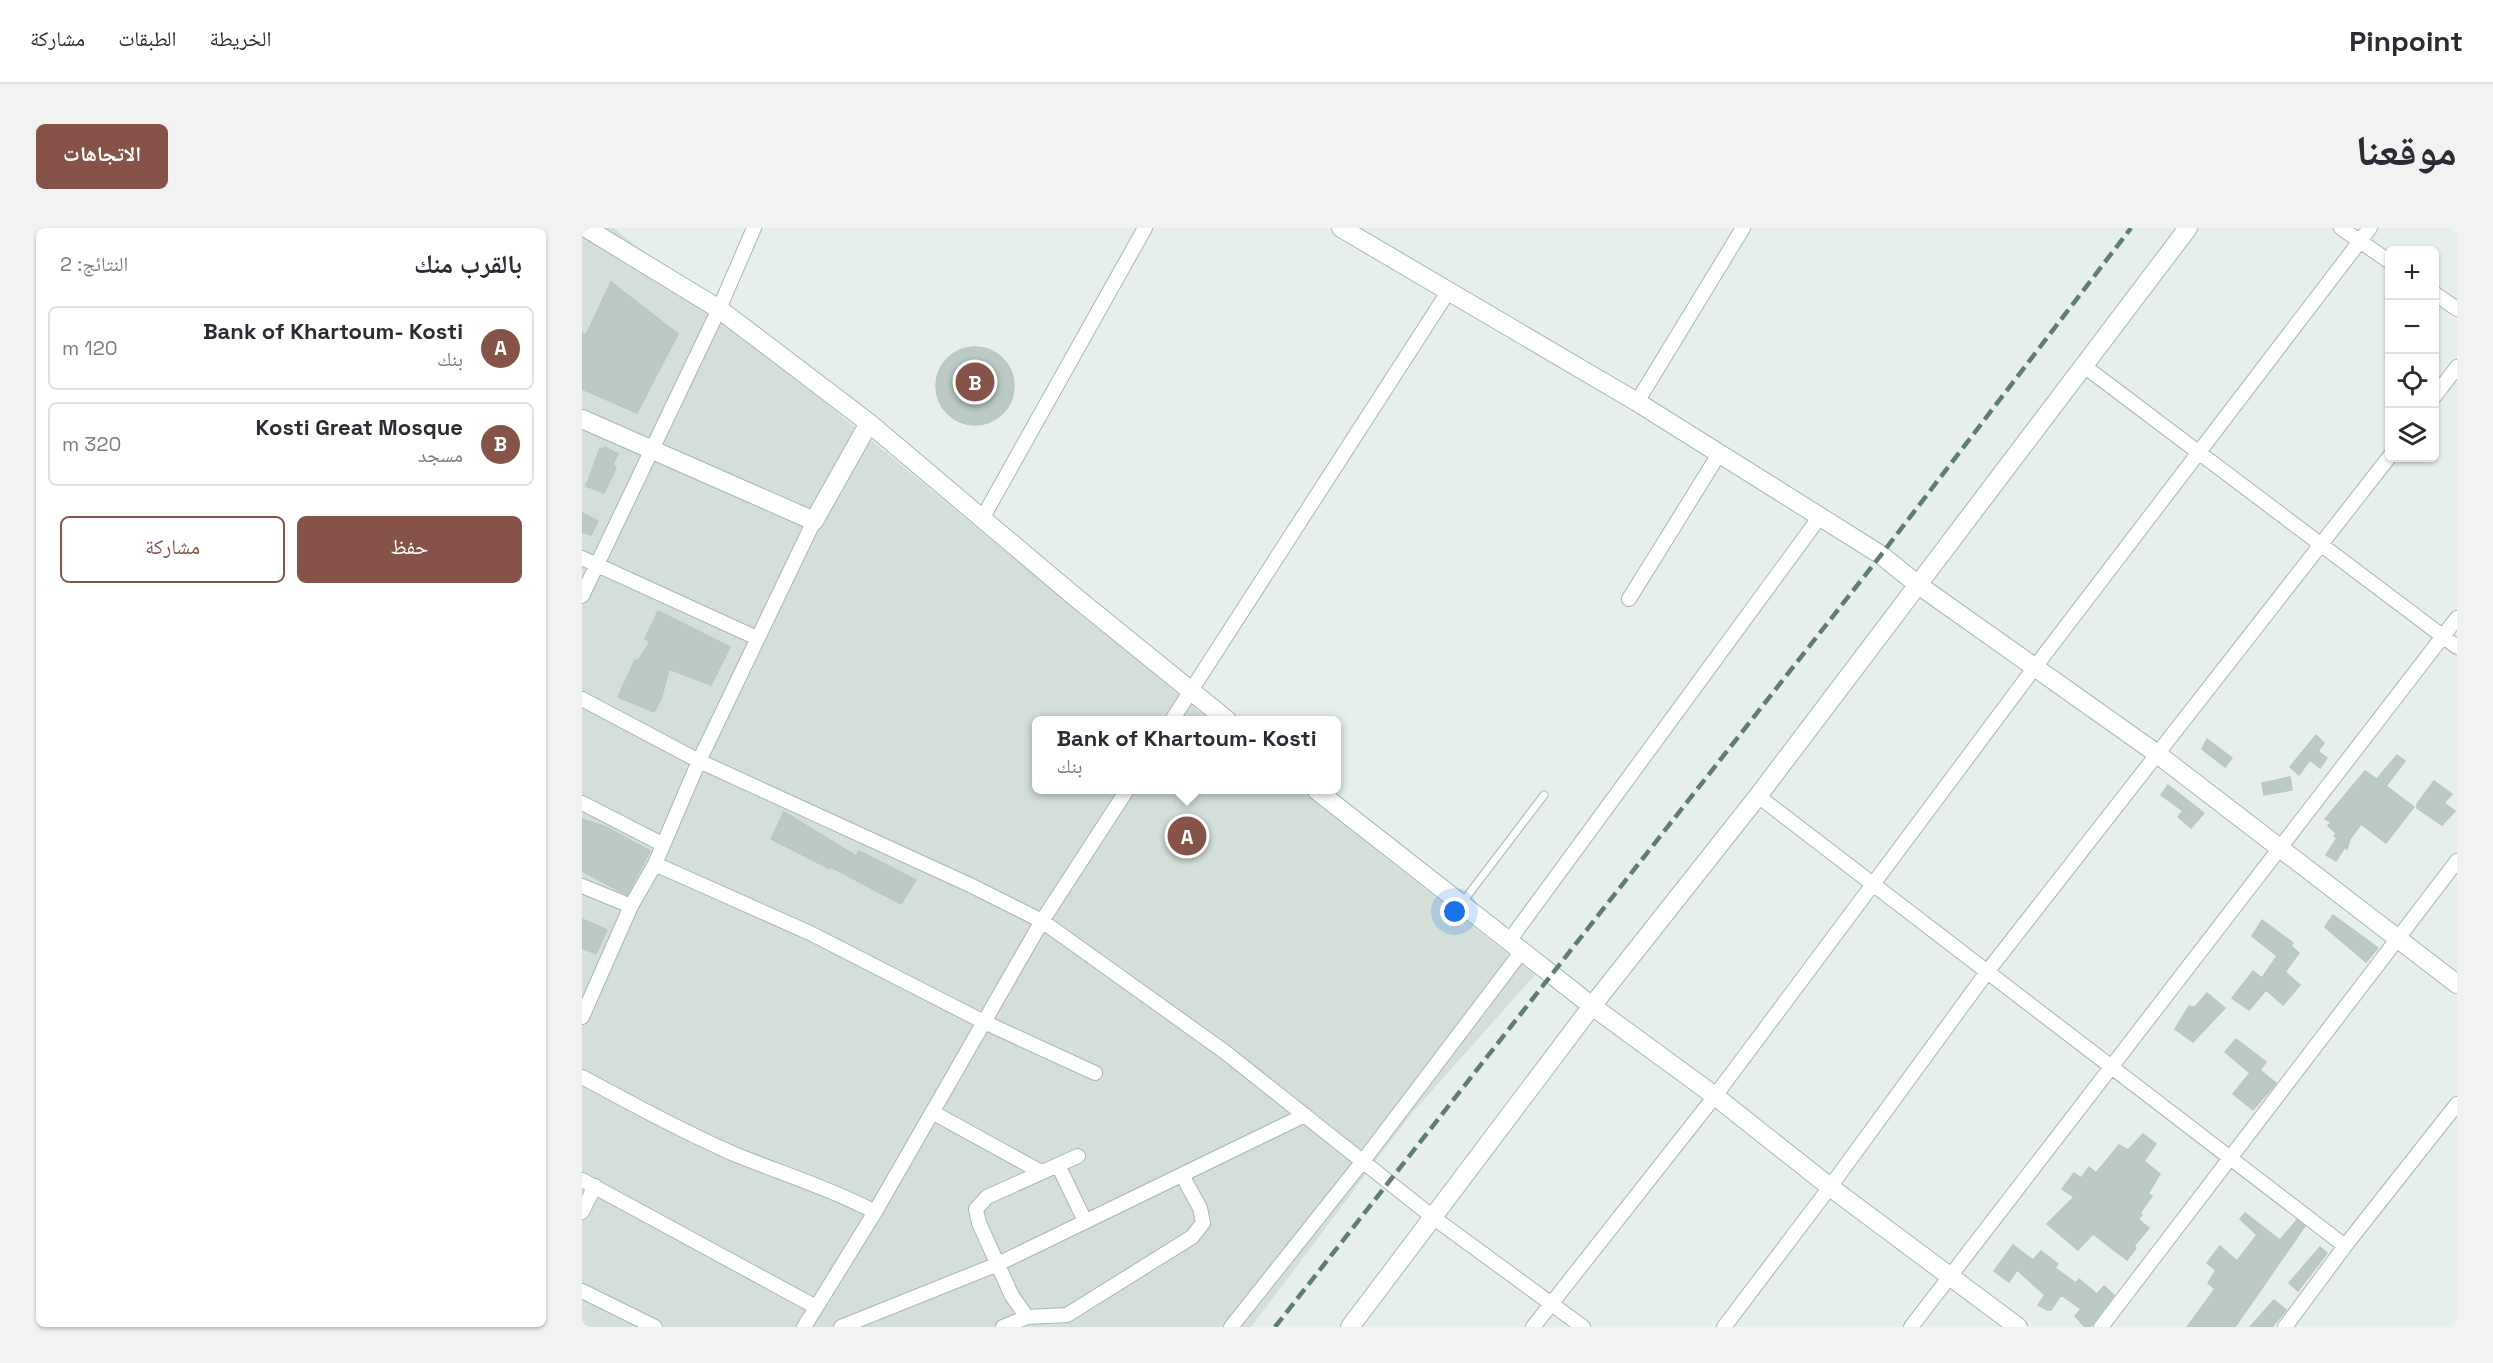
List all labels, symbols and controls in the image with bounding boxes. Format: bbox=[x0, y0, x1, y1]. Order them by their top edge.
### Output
text: Pinpoint bbox=[2349, 23, 2463, 59]
text: مشاركة bbox=[30, 25, 85, 52]
text: الطبقات bbox=[118, 25, 177, 52]
text: الخريطة bbox=[210, 25, 271, 52]
button: الاتجاهات bbox=[36, 124, 168, 189]
text: موقعنا bbox=[2356, 124, 2457, 177]
map controls bbox=[2385, 246, 2439, 462]
button: + bbox=[2385, 246, 2439, 300]
text: بالقرب منك bbox=[414, 247, 522, 281]
text: النتائج: 2 bbox=[60, 251, 128, 277]
button: − bbox=[2385, 300, 2439, 354]
text: Bank of Khartoum- Kosti bbox=[203, 317, 463, 345]
text: 120 m bbox=[62, 335, 118, 361]
text: A bbox=[494, 335, 507, 361]
text: بنك bbox=[437, 346, 463, 372]
button: locate bbox=[2385, 354, 2439, 408]
pin: B bbox=[956, 360, 994, 404]
button: layers bbox=[2385, 408, 2439, 462]
text: Kosti Great Mosque bbox=[255, 413, 463, 441]
text: 320 m bbox=[62, 431, 121, 457]
text: B bbox=[494, 431, 507, 457]
text: مسجد bbox=[418, 442, 463, 468]
button: مشاركة bbox=[60, 516, 285, 583]
button: حفظ bbox=[297, 516, 522, 583]
popup bbox=[1032, 716, 1341, 794]
text: Bank of Khartoum- Kosti bbox=[1057, 724, 1317, 752]
text: بنك bbox=[1057, 753, 1083, 779]
pin: A bbox=[1168, 814, 1206, 858]
your location bbox=[1440, 897, 1469, 926]

